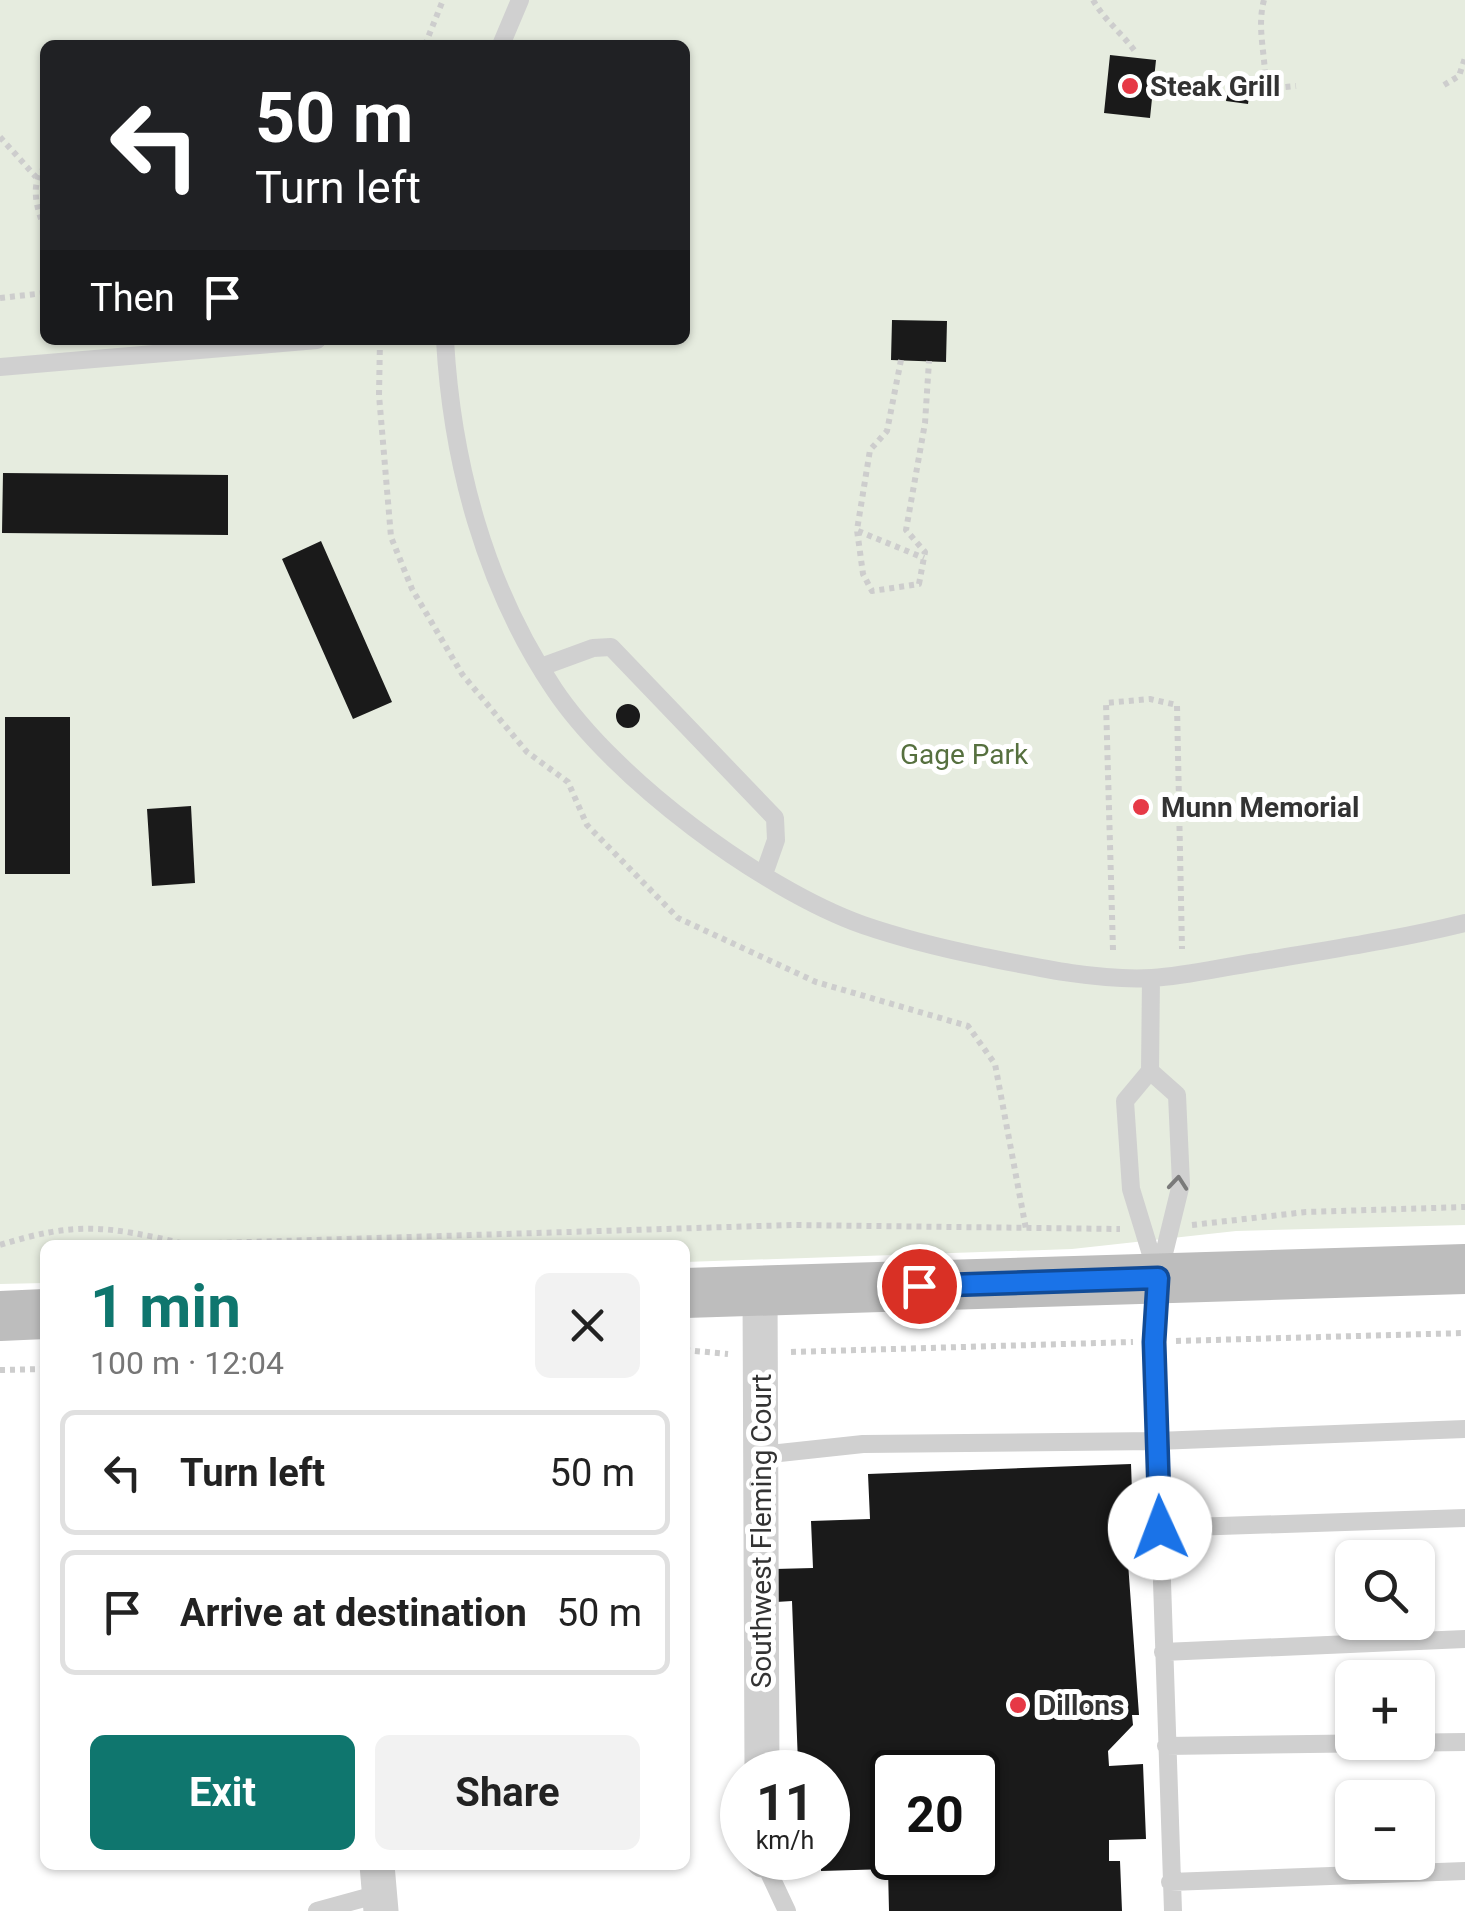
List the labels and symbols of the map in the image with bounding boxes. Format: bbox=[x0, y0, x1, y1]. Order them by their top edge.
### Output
place label: Steak Grill bbox=[1150, 70, 1280, 103]
marker: Steak Grill bbox=[1119, 75, 1141, 97]
park label: Gage Park bbox=[900, 738, 1029, 771]
place label: Munn Memorial bbox=[1161, 791, 1359, 824]
marker: Munn Memorial bbox=[1130, 796, 1152, 818]
one-way arrow bbox=[1167, 1175, 1189, 1191]
pin bbox=[877, 1244, 962, 1329]
street label: Southwest Fleming Court bbox=[745, 1374, 778, 1688]
position arrow bbox=[1108, 1476, 1212, 1580]
place label: Dillons bbox=[1038, 1689, 1124, 1722]
marker: Dillons bbox=[1007, 1694, 1029, 1716]
speed limit sign: 20 bbox=[870, 1750, 1000, 1880]

